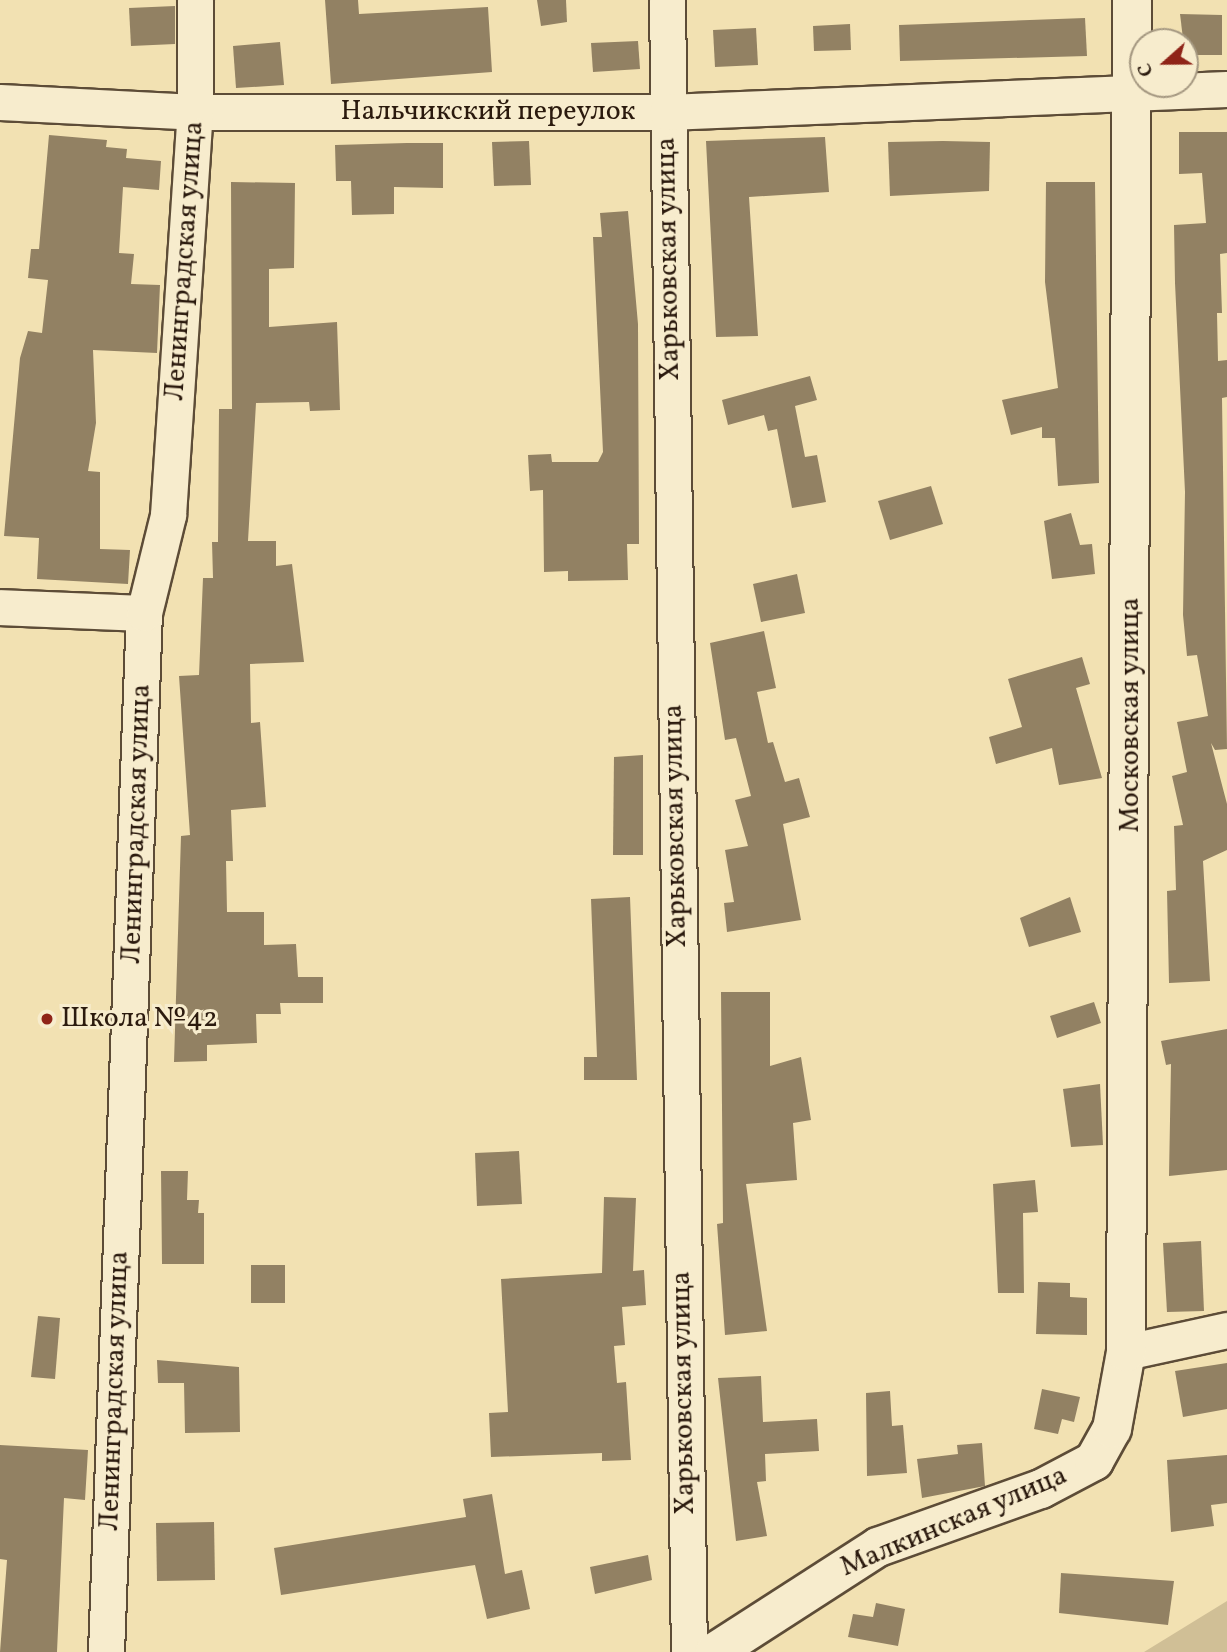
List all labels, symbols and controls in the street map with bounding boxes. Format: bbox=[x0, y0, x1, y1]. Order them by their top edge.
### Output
north arrow bbox=[1129, 28, 1199, 98]
text: С bbox=[1132, 59, 1161, 80]
street label: Нальчикский переулок bbox=[340, 95, 636, 129]
street label: Ленинградская улица bbox=[158, 120, 212, 402]
street label: Харьковская улица bbox=[650, 136, 688, 382]
street label: Московская улица bbox=[1114, 597, 1148, 833]
street label: Ленинградская улица bbox=[115, 683, 159, 965]
street label: Харьковская улица bbox=[657, 703, 695, 949]
place label: Школа №42 bbox=[61, 1002, 218, 1036]
marker: Школа №42 bbox=[39, 1011, 55, 1027]
street label: Ленинградская улица bbox=[93, 1250, 137, 1532]
street label: Харьковская улица bbox=[665, 1270, 703, 1516]
street label: Малкинская улица bbox=[835, 1459, 1073, 1585]

